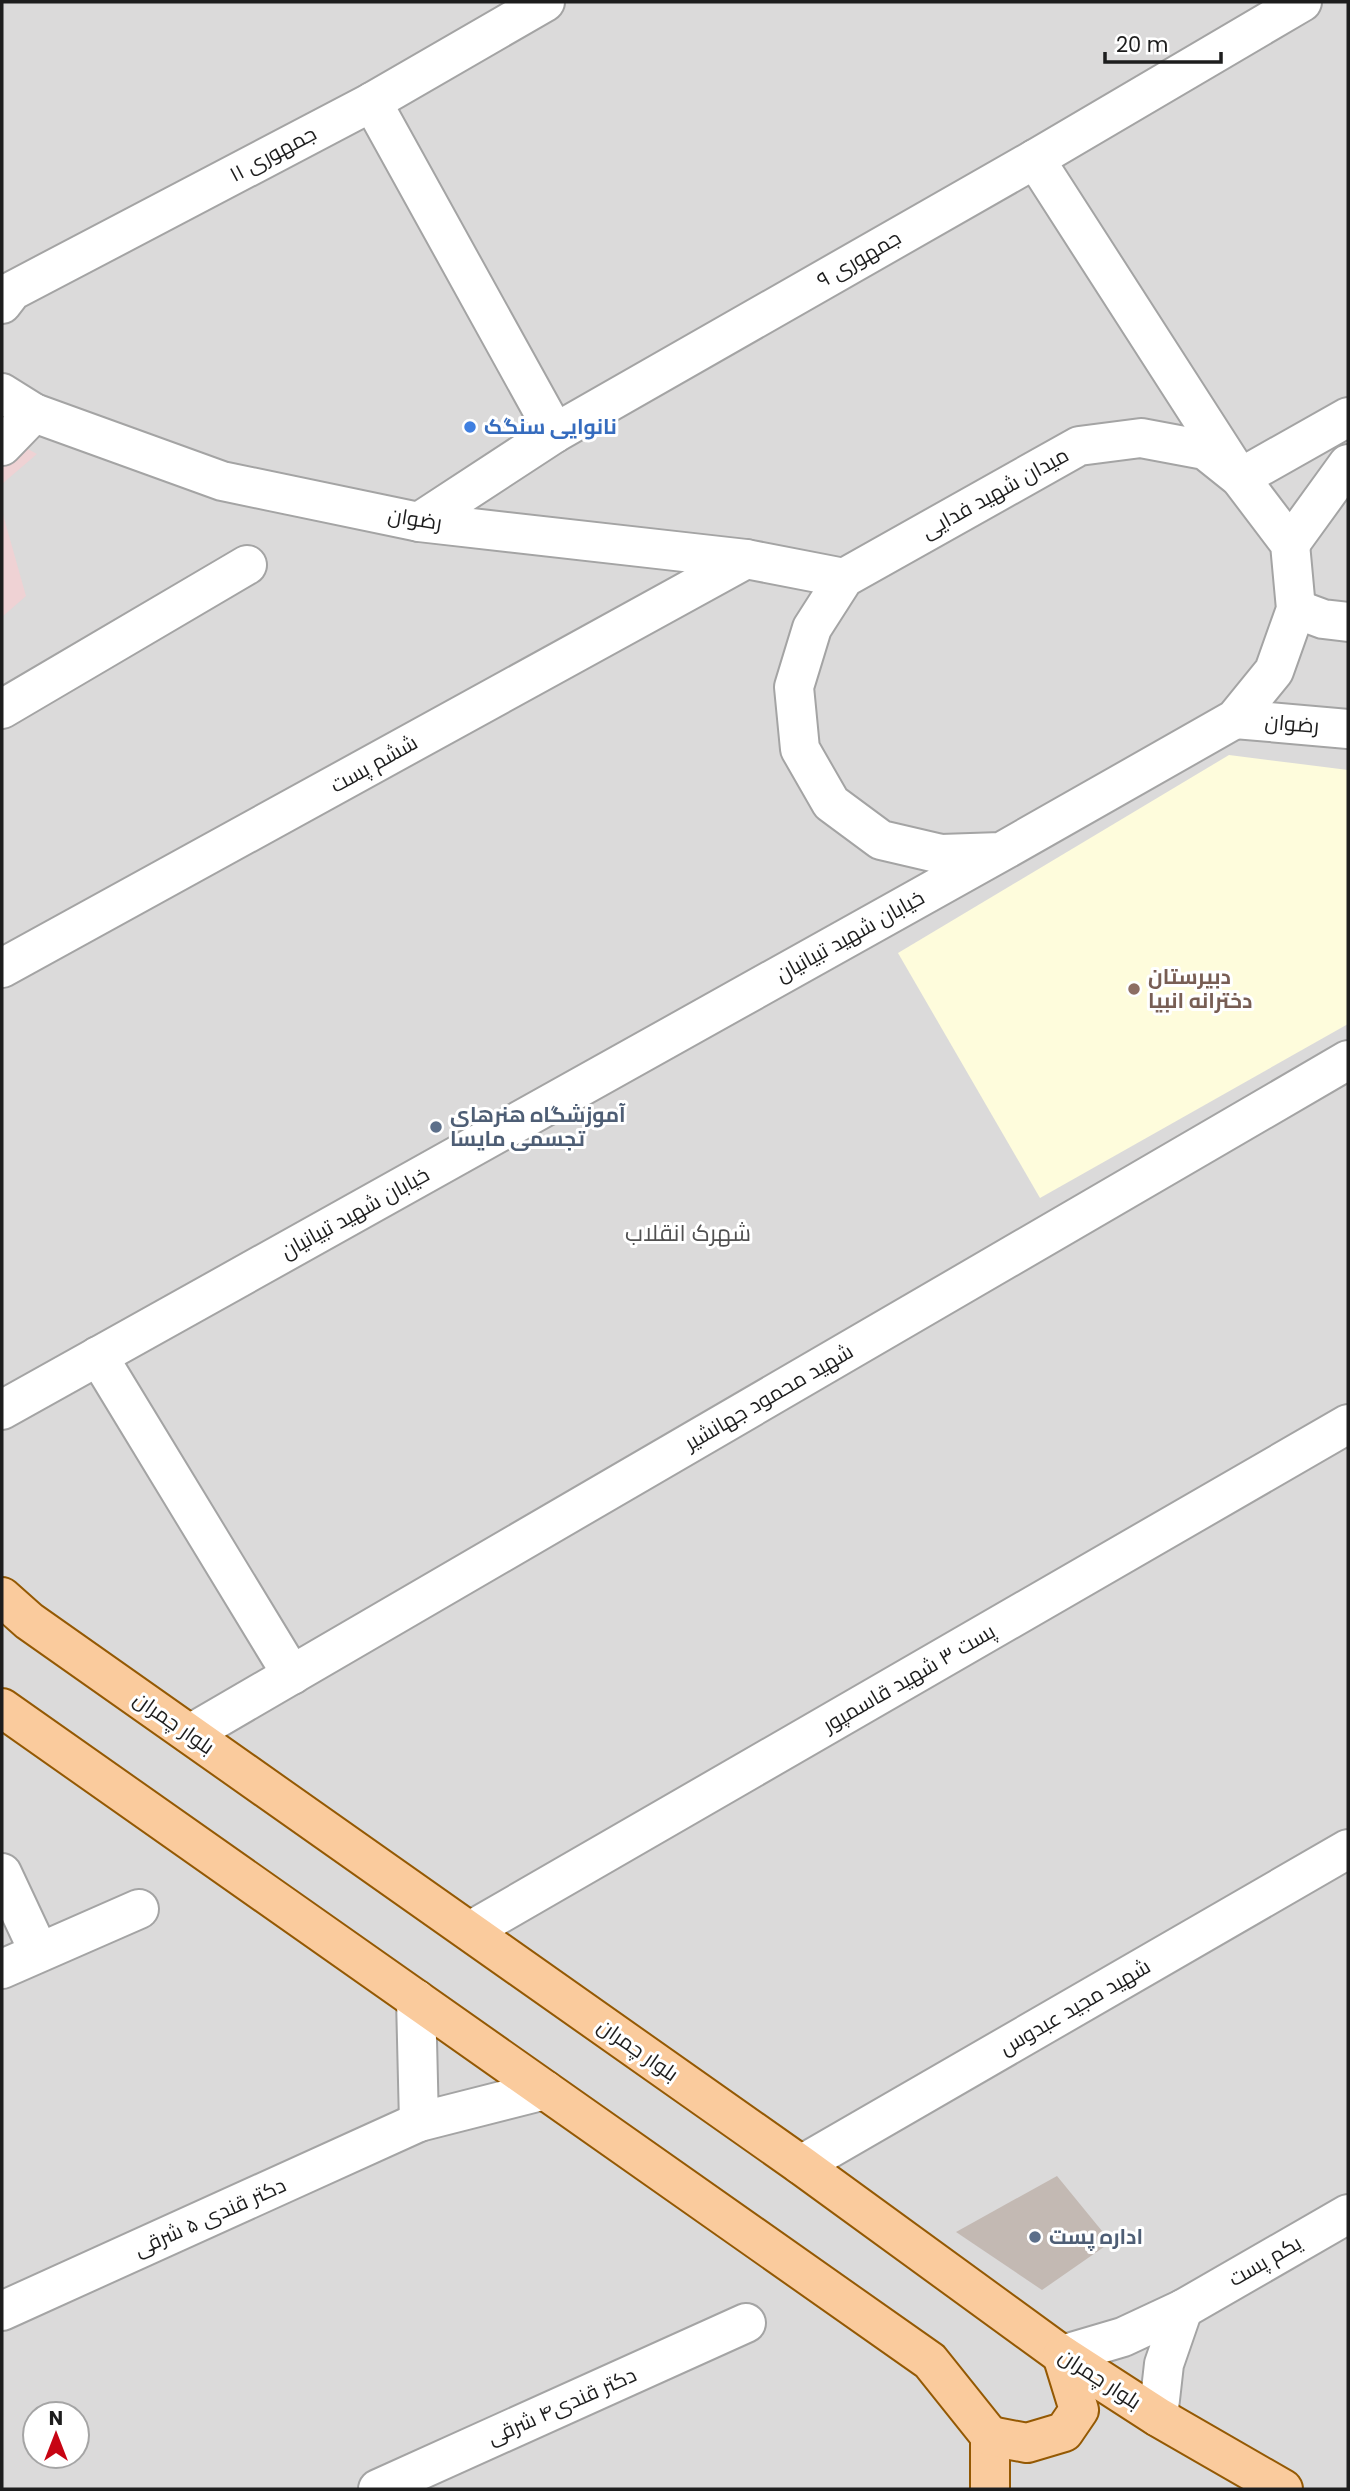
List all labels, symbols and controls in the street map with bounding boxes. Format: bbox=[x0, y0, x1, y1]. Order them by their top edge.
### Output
scale bar bbox=[1105, 21, 1220, 65]
text: 20 m bbox=[1116, 30, 1169, 59]
street label: جمهوری ۱۱ bbox=[224, 119, 321, 189]
street label: جمهوری ۹ bbox=[811, 223, 906, 294]
place label: نانوایی سنگک bbox=[484, 412, 617, 441]
marker: نانوایی سنگک bbox=[462, 419, 478, 435]
street label: میدان شهید فدایی bbox=[916, 440, 1074, 545]
street label: رضوان bbox=[386, 500, 444, 537]
street label: رضوان bbox=[1264, 707, 1320, 740]
street label: ششم پست bbox=[325, 728, 423, 799]
street label: خیابان شهید تبیانیان bbox=[770, 883, 929, 988]
place label: دبیرستان دخترانه انبیا bbox=[1148, 962, 1253, 1015]
marker: دبیرستان دخترانه انبیا bbox=[1126, 981, 1142, 997]
place label: آموزشگاه هنرهای تجسمی مایسا bbox=[450, 1100, 626, 1153]
marker: آموزشگاه هنرهای تجسمی مایسا bbox=[428, 1119, 444, 1135]
street label: خیابان شهید تبیانیان bbox=[275, 1160, 434, 1265]
district label: شهرک انقلاب bbox=[625, 1217, 751, 1249]
street label: شهید محمود جهانشیر bbox=[678, 1336, 858, 1457]
street label: پست ۳ شهید قاسمپور bbox=[816, 1616, 1001, 1739]
street label: بلوار چمران bbox=[128, 1684, 221, 1761]
street label: شهید مجید عبدوس bbox=[994, 1951, 1156, 2062]
street label: بلوار چمران bbox=[592, 2011, 685, 2088]
street label: دکتر قندی ۵ شرقی bbox=[129, 2170, 290, 2263]
place label: اداره پست bbox=[1049, 2222, 1143, 2252]
street label: یکم پست bbox=[1223, 2228, 1307, 2293]
marker: اداره پست bbox=[1027, 2229, 1043, 2245]
street label: بلوار چمران bbox=[1053, 2341, 1147, 2416]
street label: دکتر قندی۴ شرقی bbox=[483, 2360, 641, 2451]
north arrow bbox=[21, 2400, 91, 2470]
text: N bbox=[49, 2405, 63, 2432]

